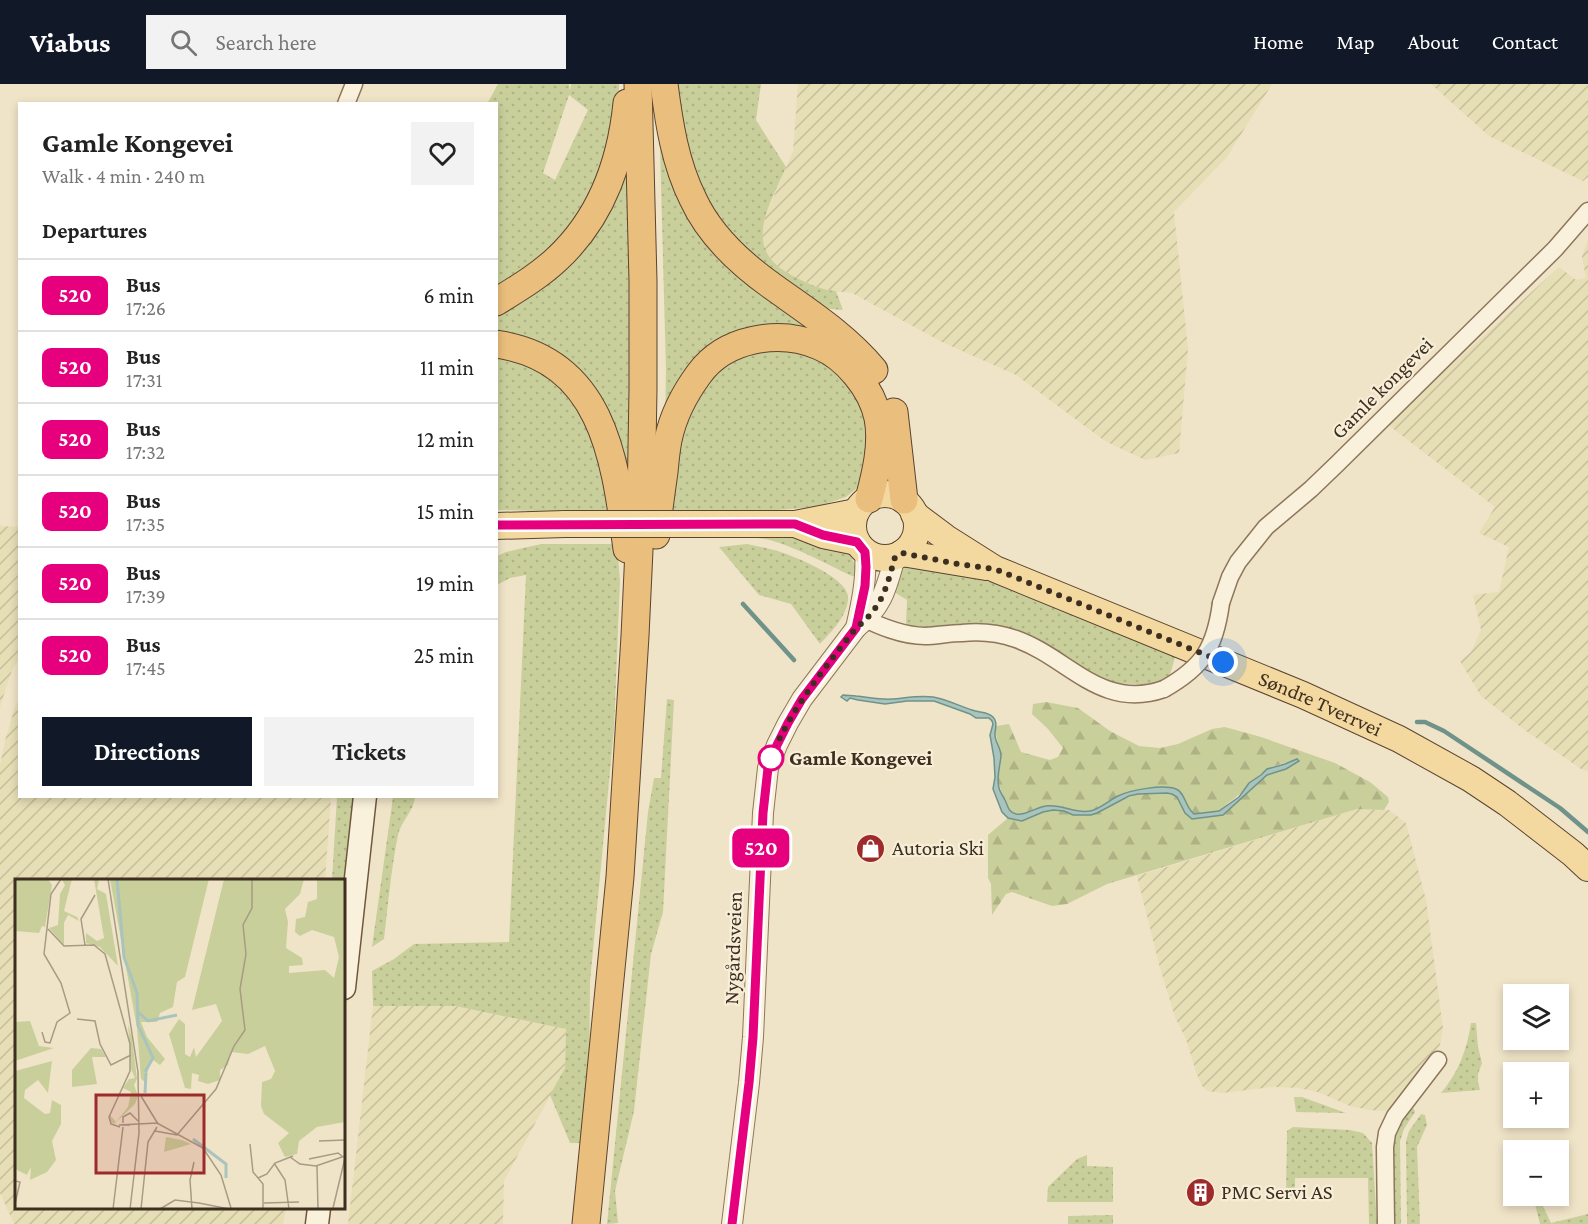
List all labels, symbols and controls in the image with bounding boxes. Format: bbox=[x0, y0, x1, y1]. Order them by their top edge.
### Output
search box bbox=[146, 15, 566, 69]
icon: search bbox=[167, 26, 200, 59]
text: Viabus bbox=[30, 27, 110, 58]
text: Search here bbox=[215, 30, 316, 55]
text: Home bbox=[1253, 30, 1303, 54]
text: Map bbox=[1336, 30, 1375, 54]
text: About bbox=[1408, 30, 1459, 54]
text: Contact bbox=[1492, 30, 1558, 54]
button: heart bbox=[411, 122, 474, 185]
text: Gamle Kongevei bbox=[42, 127, 233, 158]
text: Walk · 4 min · 240 m bbox=[42, 165, 205, 187]
text: Departures bbox=[42, 218, 147, 243]
text: Bus bbox=[126, 272, 160, 297]
text: 520 bbox=[58, 283, 92, 307]
text: 6 min bbox=[423, 283, 474, 308]
text: 17:26 bbox=[126, 297, 166, 319]
street label: Gamle kongevei bbox=[1326, 332, 1438, 444]
text: Bus bbox=[126, 344, 160, 369]
text: 520 bbox=[58, 355, 92, 379]
text: 11 min bbox=[420, 355, 474, 380]
text: 17:31 bbox=[126, 369, 162, 391]
text: Bus bbox=[126, 416, 160, 441]
text: 520 bbox=[58, 427, 92, 451]
text: 12 min bbox=[417, 427, 474, 452]
text: 17:32 bbox=[126, 441, 165, 463]
text: Bus bbox=[126, 488, 160, 513]
text: 520 bbox=[58, 499, 92, 523]
text: 15 min bbox=[417, 499, 474, 524]
text: 17:35 bbox=[126, 513, 165, 535]
text: Bus bbox=[126, 560, 160, 585]
text: 520 bbox=[58, 571, 92, 595]
text: 19 min bbox=[416, 571, 474, 596]
text: 17:39 bbox=[126, 585, 166, 607]
text: Bus bbox=[126, 632, 160, 657]
text: 520 bbox=[58, 643, 92, 667]
text: 25 min bbox=[414, 643, 474, 668]
your location bbox=[1208, 647, 1238, 677]
text: 17:45 bbox=[126, 657, 166, 679]
street label: Søndre Tverrvei bbox=[1255, 666, 1386, 742]
button: Directions bbox=[42, 717, 252, 786]
button: Tickets bbox=[264, 717, 474, 786]
marker: Gamle Kongevei bbox=[758, 745, 784, 771]
place label: Gamle Kongevei bbox=[789, 746, 932, 770]
line badge: 520 bbox=[726, 828, 795, 867]
shop icon: Autoria Ski bbox=[855, 832, 887, 864]
text: 520 bbox=[744, 836, 778, 860]
place label: Autoria Ski bbox=[892, 836, 985, 860]
inset map bbox=[15, 879, 345, 1209]
street label: Nygårdsveien bbox=[719, 891, 747, 1005]
map controls bbox=[1503, 984, 1569, 1206]
button: layers bbox=[1503, 984, 1569, 1050]
button: + bbox=[1503, 1062, 1569, 1128]
button: − bbox=[1503, 1140, 1569, 1206]
building icon: PMC Servi AS bbox=[1184, 1176, 1216, 1208]
place label: PMC Servi AS bbox=[1221, 1180, 1333, 1204]

